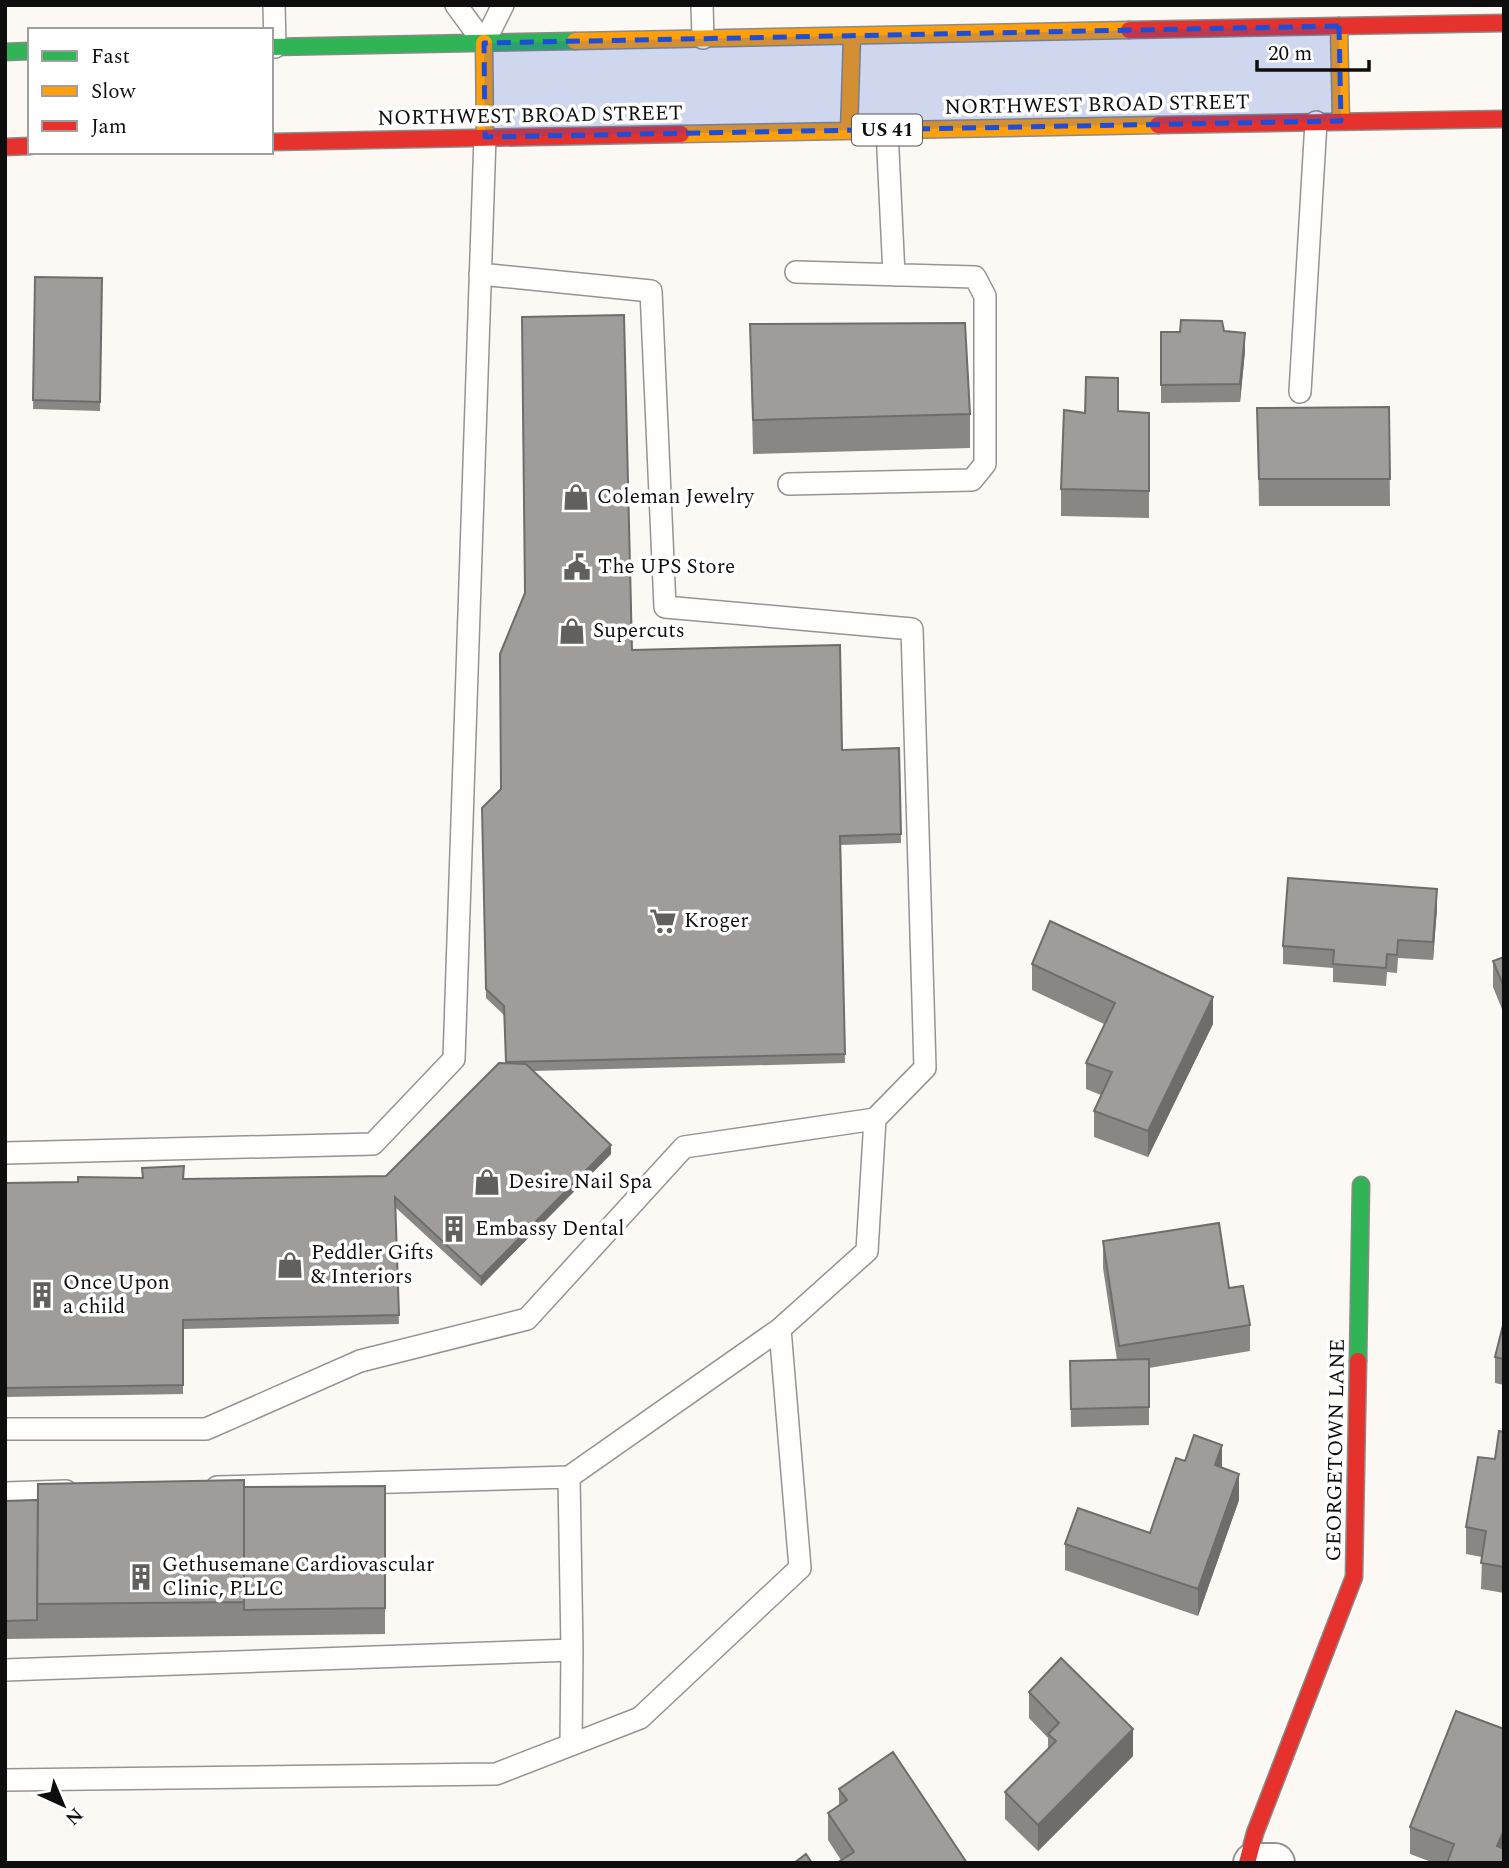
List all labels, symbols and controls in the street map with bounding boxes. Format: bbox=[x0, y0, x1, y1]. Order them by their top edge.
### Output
legend bbox=[28, 28, 273, 154]
scale bar bbox=[1257, 28, 1369, 72]
text: 20 m bbox=[1268, 38, 1312, 70]
text: Fast bbox=[91, 41, 130, 73]
text: Slow bbox=[91, 76, 137, 108]
street label: NORTHWEST BROAD STREET bbox=[944, 86, 1250, 124]
street label: NORTHWEST BROAD STREET bbox=[377, 97, 683, 135]
text: Jam bbox=[91, 111, 127, 143]
road number: US 41 bbox=[852, 114, 922, 146]
place label: Coleman Jewelry bbox=[597, 481, 755, 513]
shop icon: Coleman Jewelry bbox=[561, 482, 591, 512]
place label: The UPS Store bbox=[598, 551, 735, 583]
public building icon: The UPS Store bbox=[562, 552, 592, 582]
place label: Supercuts bbox=[593, 615, 685, 647]
shop icon: Supercuts bbox=[557, 616, 587, 646]
place label: Kroger bbox=[684, 905, 749, 937]
supermarket icon: Kroger bbox=[648, 906, 678, 936]
place label: Desire Nail Spa bbox=[508, 1166, 653, 1198]
shop icon: Desire Nail Spa bbox=[472, 1167, 502, 1197]
place label: Embassy Dental bbox=[475, 1213, 624, 1245]
building icon: Embassy Dental bbox=[439, 1214, 469, 1244]
place label: Peddler Gifts & Interiors bbox=[311, 1237, 434, 1293]
shop icon: Peddler Gifts & Interiors bbox=[275, 1250, 305, 1280]
place label: Once Upon a child bbox=[63, 1267, 170, 1323]
building icon: Once Upon a child bbox=[27, 1280, 57, 1310]
street label: GEORGETOWN LANE bbox=[1318, 1338, 1354, 1562]
place label: Gethusemane Cardiovascular Clinic, PLLC bbox=[162, 1549, 434, 1605]
building icon: Gethusemane Cardiovascular Clinic, PLLC bbox=[126, 1562, 156, 1592]
north arrow bbox=[28, 1770, 98, 1840]
text: N bbox=[58, 1800, 89, 1832]

